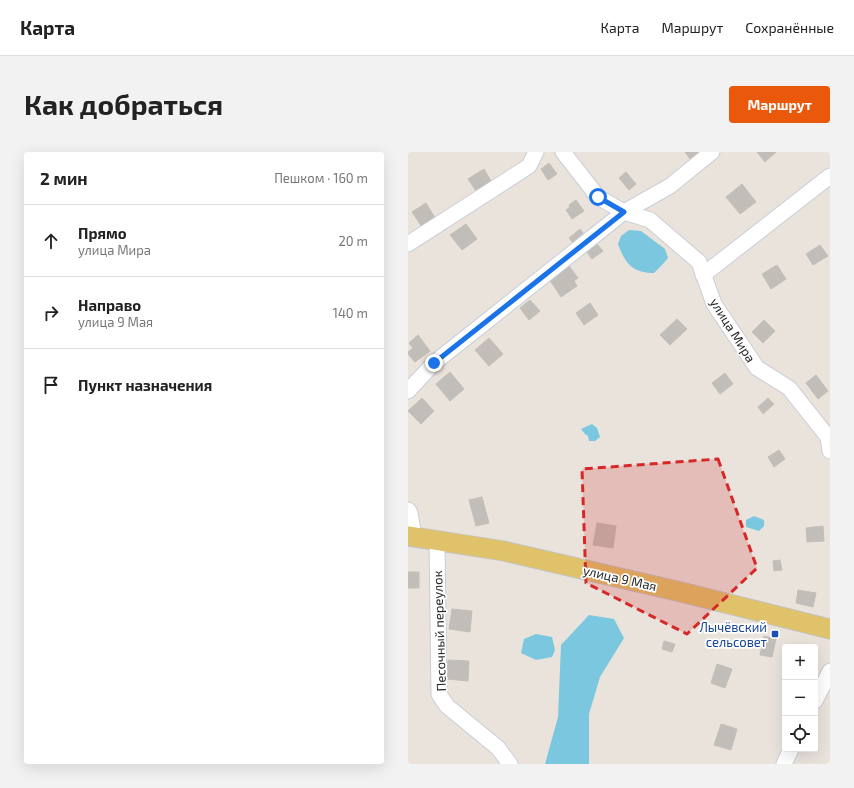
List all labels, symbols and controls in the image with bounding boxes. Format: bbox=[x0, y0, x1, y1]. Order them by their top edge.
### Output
text: Карта bbox=[20, 16, 75, 39]
text: Карта bbox=[601, 19, 639, 36]
text: Маршрут bbox=[661, 19, 723, 36]
text: Сохранённые bbox=[745, 19, 834, 36]
button: Маршрут bbox=[729, 86, 830, 123]
text: Как добраться bbox=[24, 87, 223, 121]
text: 2 мин bbox=[40, 168, 88, 188]
text: Пешком · 160 m bbox=[274, 170, 368, 186]
route start bbox=[589, 188, 607, 206]
text: Прямо bbox=[78, 224, 127, 242]
icon: ahead bbox=[40, 230, 62, 252]
text: 20 m bbox=[339, 233, 368, 249]
text: улица Мира bbox=[78, 242, 151, 258]
street label: улица Мира bbox=[707, 295, 759, 365]
text: Направо bbox=[78, 296, 141, 314]
icon: right bbox=[40, 302, 62, 324]
text: 140 m bbox=[333, 305, 368, 321]
text: улица 9 Мая bbox=[78, 314, 153, 330]
route end bbox=[425, 354, 443, 372]
icon: arrive bbox=[40, 374, 62, 396]
text: Пункт назначения bbox=[78, 376, 212, 394]
street label: улица 9 Мая bbox=[582, 562, 658, 594]
street label: Песочный переулок bbox=[429, 570, 449, 692]
place label: Лычёвский сельсовет bbox=[699, 619, 768, 650]
marker: Лычёвский сельсовет bbox=[770, 629, 780, 639]
map controls bbox=[782, 644, 818, 752]
button: + bbox=[782, 644, 818, 680]
button: − bbox=[782, 680, 818, 716]
button: locate bbox=[782, 716, 818, 752]

